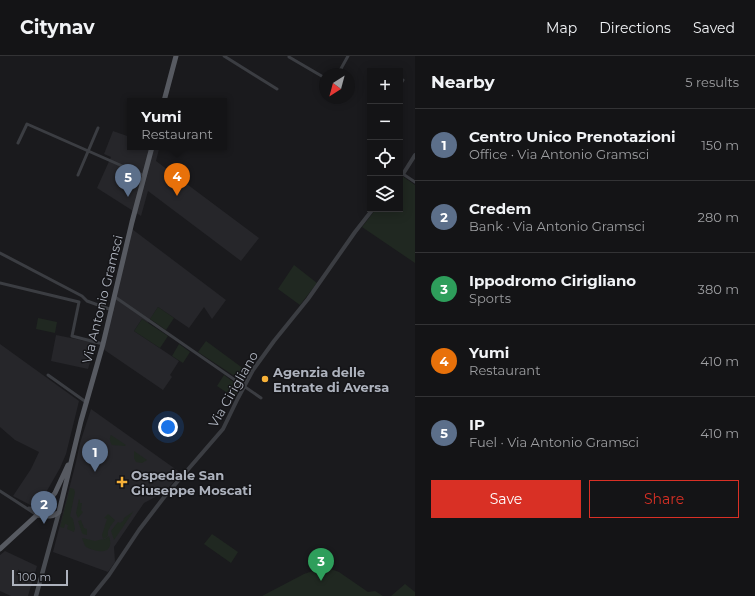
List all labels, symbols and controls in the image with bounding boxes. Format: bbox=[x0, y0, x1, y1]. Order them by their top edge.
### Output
text: Citynav bbox=[20, 16, 95, 39]
text: Map bbox=[546, 19, 577, 37]
text: Directions bbox=[599, 19, 671, 37]
text: Saved bbox=[693, 19, 735, 37]
north arrow bbox=[319, 68, 355, 104]
map controls bbox=[367, 68, 403, 212]
button: + bbox=[367, 68, 403, 104]
text: Nearby bbox=[431, 72, 495, 92]
text: 5 results bbox=[685, 74, 739, 90]
popup bbox=[127, 98, 227, 150]
button: − bbox=[367, 104, 403, 140]
text: Yumi bbox=[141, 107, 181, 126]
text: Restaurant bbox=[141, 126, 213, 142]
text: Centro Unico Prenotazioni bbox=[469, 127, 676, 146]
text: 1 bbox=[441, 137, 447, 153]
text: 150 m bbox=[701, 137, 739, 153]
button: locate bbox=[367, 140, 403, 176]
text: Office · Via Antonio Gramsci bbox=[469, 146, 649, 162]
pin: 4 bbox=[164, 163, 190, 196]
pin: 5 bbox=[115, 164, 141, 197]
button: layers bbox=[367, 176, 403, 212]
text: Credem bbox=[469, 199, 531, 218]
text: 2 bbox=[440, 209, 448, 225]
text: 280 m bbox=[698, 209, 739, 225]
text: Bank · Via Antonio Gramsci bbox=[469, 218, 645, 234]
street label: Via Antonio Gramsci bbox=[78, 233, 126, 365]
text: Ippodromo Cirigliano bbox=[469, 271, 636, 290]
text: 3 bbox=[440, 281, 448, 297]
text: 380 m bbox=[698, 281, 739, 297]
text: Sports bbox=[469, 290, 511, 306]
text: Yumi bbox=[469, 343, 509, 362]
street label: Via Cirigliano bbox=[205, 348, 261, 430]
text: 4 bbox=[440, 353, 448, 369]
text: 410 m bbox=[700, 353, 739, 369]
text: Restaurant bbox=[469, 362, 540, 378]
place label: Agenzia delle Entrate di Aversa bbox=[272, 364, 389, 395]
marker: Agenzia delle Entrate di Aversa bbox=[260, 374, 270, 384]
text: IP bbox=[469, 415, 485, 434]
your location bbox=[158, 417, 178, 437]
text: 5 bbox=[440, 425, 448, 441]
text: 410 m bbox=[700, 425, 739, 441]
text: Fuel · Via Antonio Gramsci bbox=[469, 434, 639, 450]
pin: 1 bbox=[82, 439, 108, 472]
place label: Ospedale San Giuseppe Moscati bbox=[131, 467, 252, 498]
marker: Ospedale San Giuseppe Moscati bbox=[116, 476, 128, 488]
button: Save bbox=[431, 480, 581, 518]
button: Share bbox=[589, 480, 739, 518]
pin: 2 bbox=[31, 491, 57, 524]
pin: 3 bbox=[308, 548, 334, 581]
scale bar bbox=[12, 568, 68, 587]
text: 100 m bbox=[18, 570, 51, 584]

